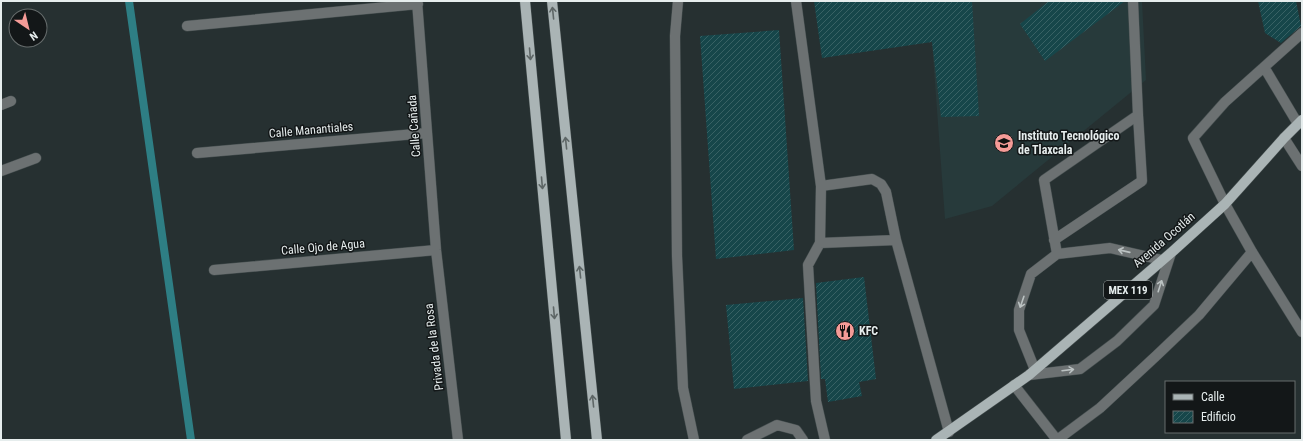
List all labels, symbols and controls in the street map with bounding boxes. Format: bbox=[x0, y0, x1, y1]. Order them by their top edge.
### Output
one-way arrow bbox=[549, 7, 557, 20]
north arrow bbox=[8, 8, 48, 48]
text: N bbox=[27, 29, 40, 43]
one-way arrow bbox=[526, 47, 533, 60]
street label: Calle Cañada bbox=[405, 94, 423, 158]
street label: Calle Manantiales bbox=[268, 119, 354, 141]
place label: Instituto Tecnológico de Tlaxcala bbox=[1018, 129, 1119, 157]
school or university icon: Instituto Tecnológico de Tlaxcala bbox=[993, 132, 1015, 154]
one-way arrow bbox=[563, 137, 570, 150]
one-way arrow bbox=[538, 176, 546, 189]
street label: Avenida Ocotlán bbox=[1130, 209, 1198, 271]
street label: Calle Ojo de Agua bbox=[281, 236, 366, 258]
one-way arrow bbox=[1118, 247, 1131, 255]
one-way arrow bbox=[576, 266, 584, 279]
one-way arrow bbox=[1157, 280, 1165, 292]
road number: MEX 119 bbox=[1104, 281, 1152, 299]
one-way arrow bbox=[1018, 295, 1025, 308]
street label: Privada de la Rosa bbox=[422, 302, 446, 391]
one-way arrow bbox=[551, 306, 558, 319]
restaurant icon: KFC bbox=[834, 320, 856, 342]
place label: KFC bbox=[859, 324, 878, 338]
one-way arrow bbox=[1061, 366, 1074, 374]
legend bbox=[1165, 381, 1295, 433]
text: Calle bbox=[1201, 390, 1225, 404]
one-way arrow bbox=[590, 395, 597, 408]
text: Edificio bbox=[1201, 410, 1236, 424]

